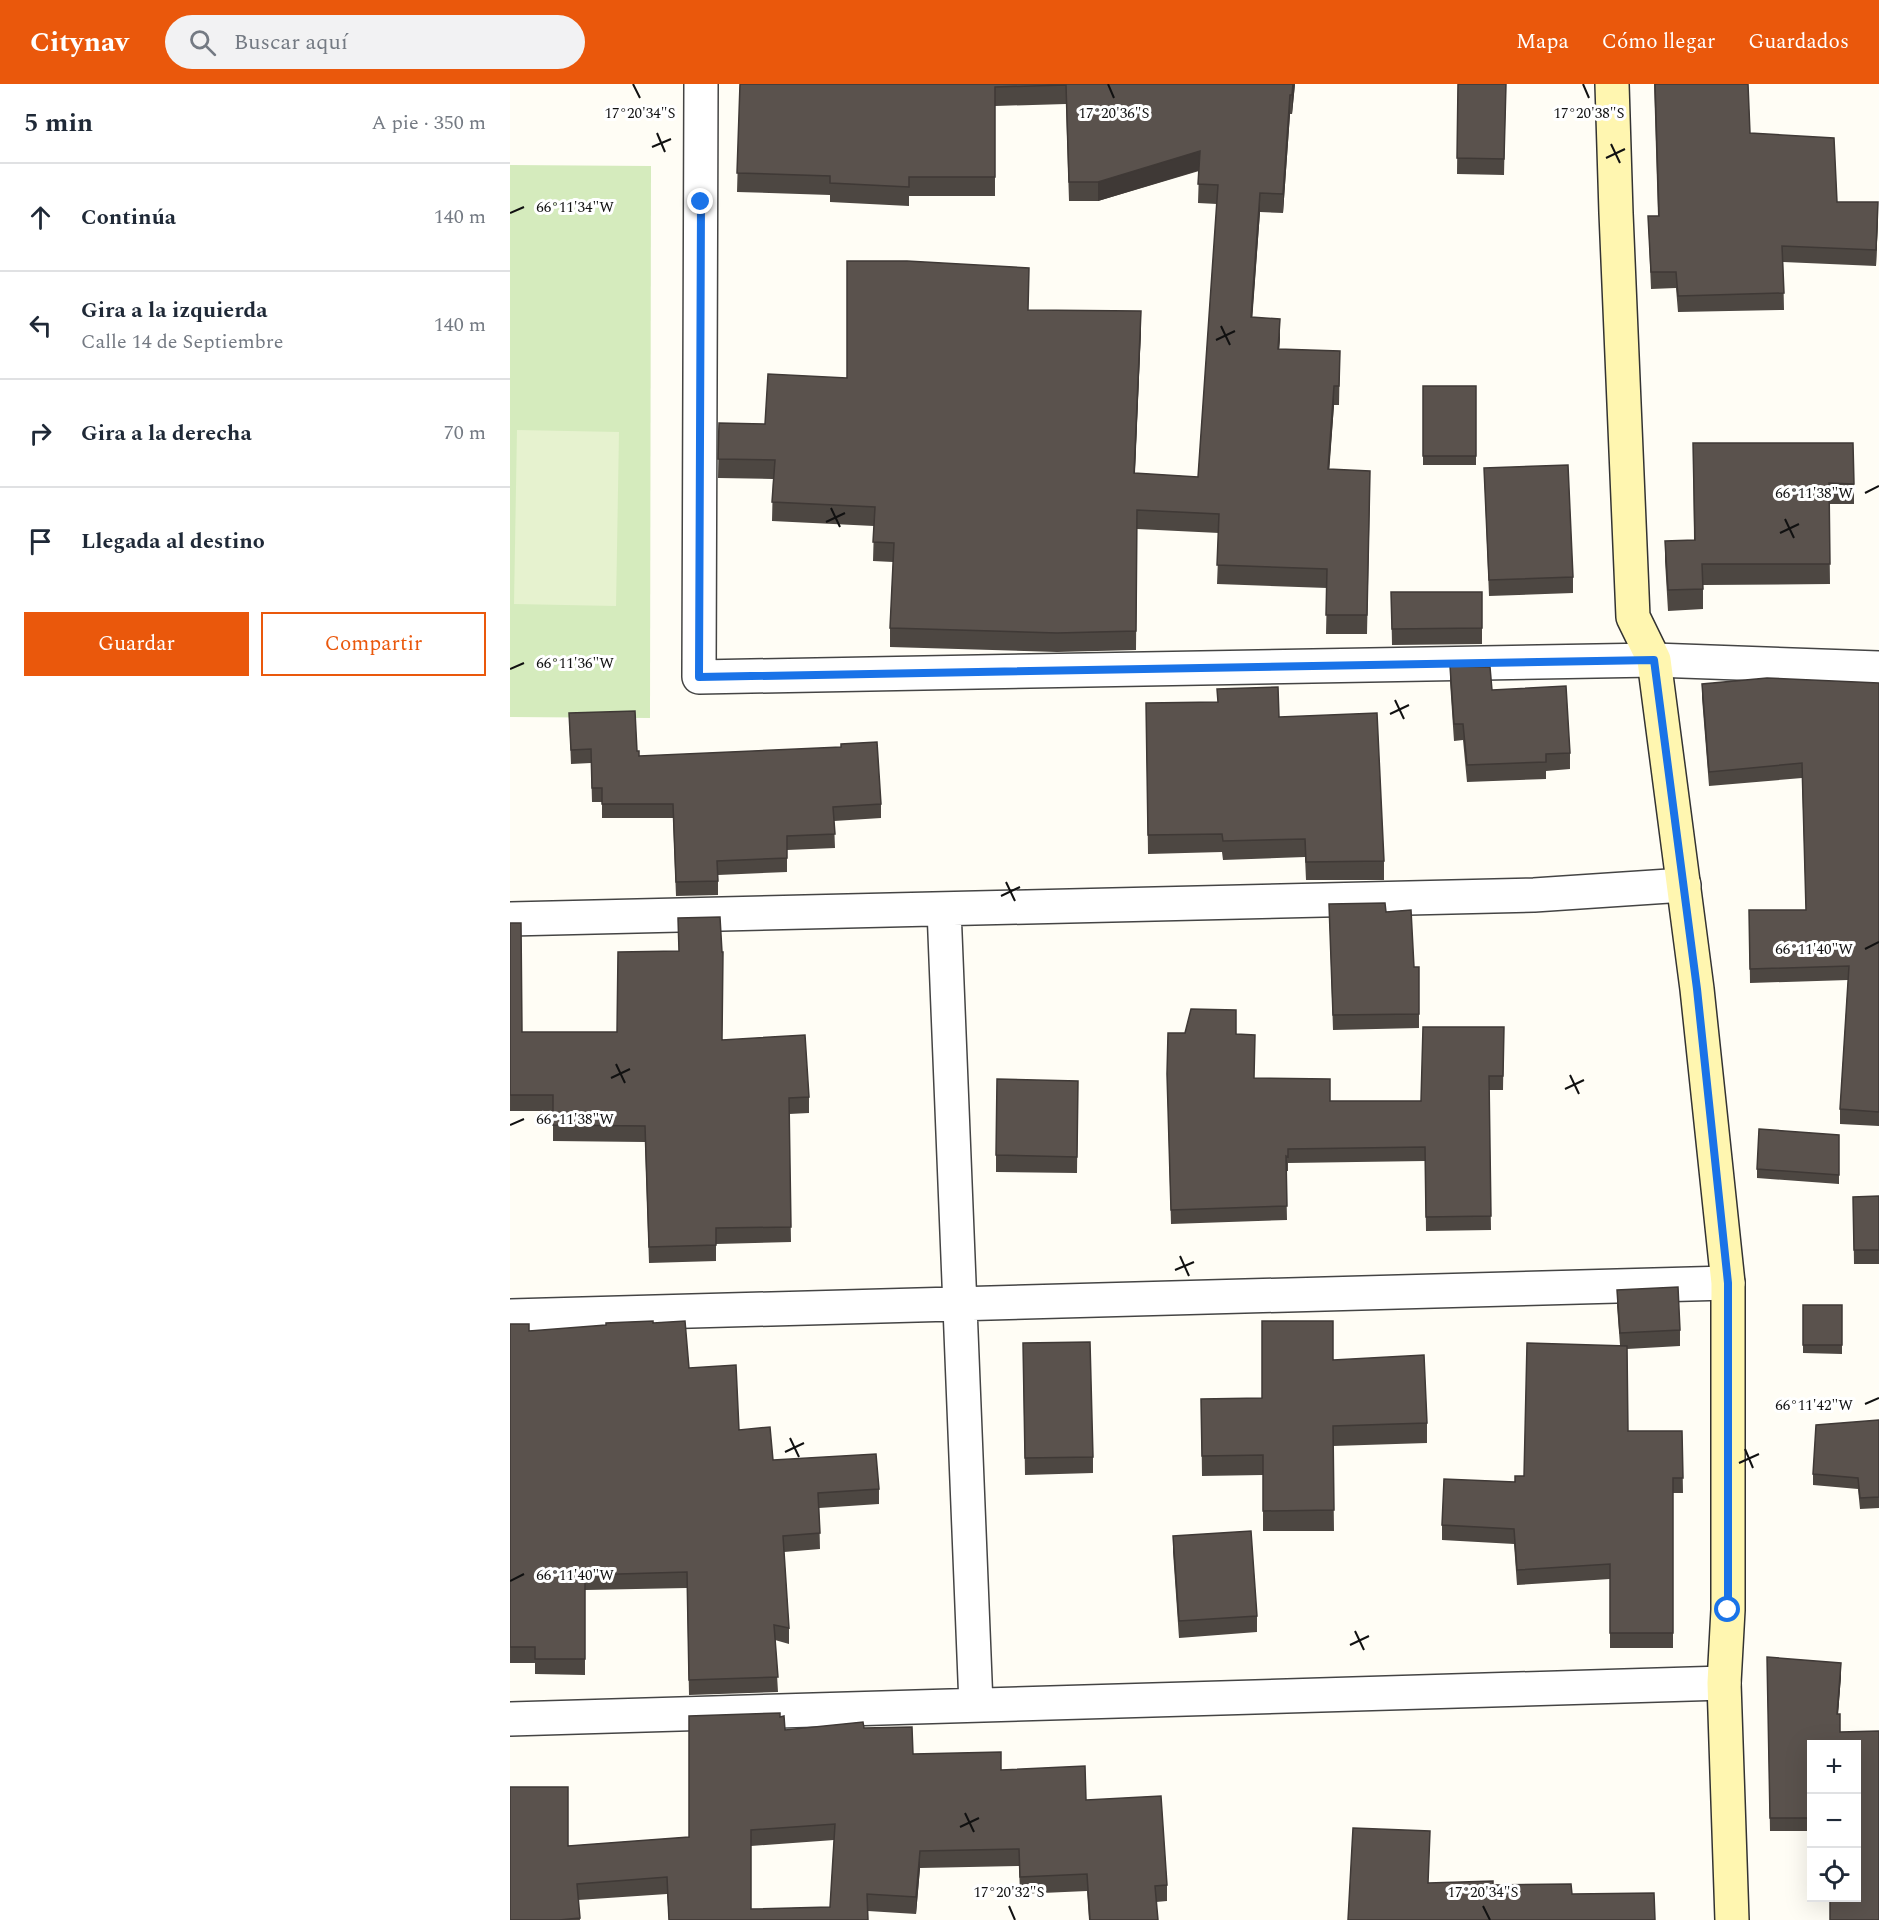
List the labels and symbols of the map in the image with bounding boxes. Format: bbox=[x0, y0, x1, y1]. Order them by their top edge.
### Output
text: 17°20'34"S bbox=[605, 102, 676, 125]
text: 17°20'36"S bbox=[1079, 102, 1150, 125]
text: 17°20'38"S bbox=[1554, 102, 1625, 125]
route end bbox=[687, 188, 713, 214]
text: 66°11'34"W bbox=[536, 196, 614, 219]
text: 66°11'38"W bbox=[1775, 482, 1853, 505]
text: 66°11'36"W bbox=[536, 652, 614, 675]
text: 66°11'40"W bbox=[1775, 938, 1853, 961]
text: 66°11'38"W bbox=[536, 1108, 614, 1131]
text: 66°11'42"W bbox=[1775, 1394, 1853, 1417]
text: 66°11'40"W bbox=[536, 1564, 614, 1587]
route start bbox=[1714, 1596, 1740, 1622]
text: 17°20'32"S bbox=[974, 1881, 1045, 1904]
text: 17°20'34"S bbox=[1448, 1881, 1519, 1904]

